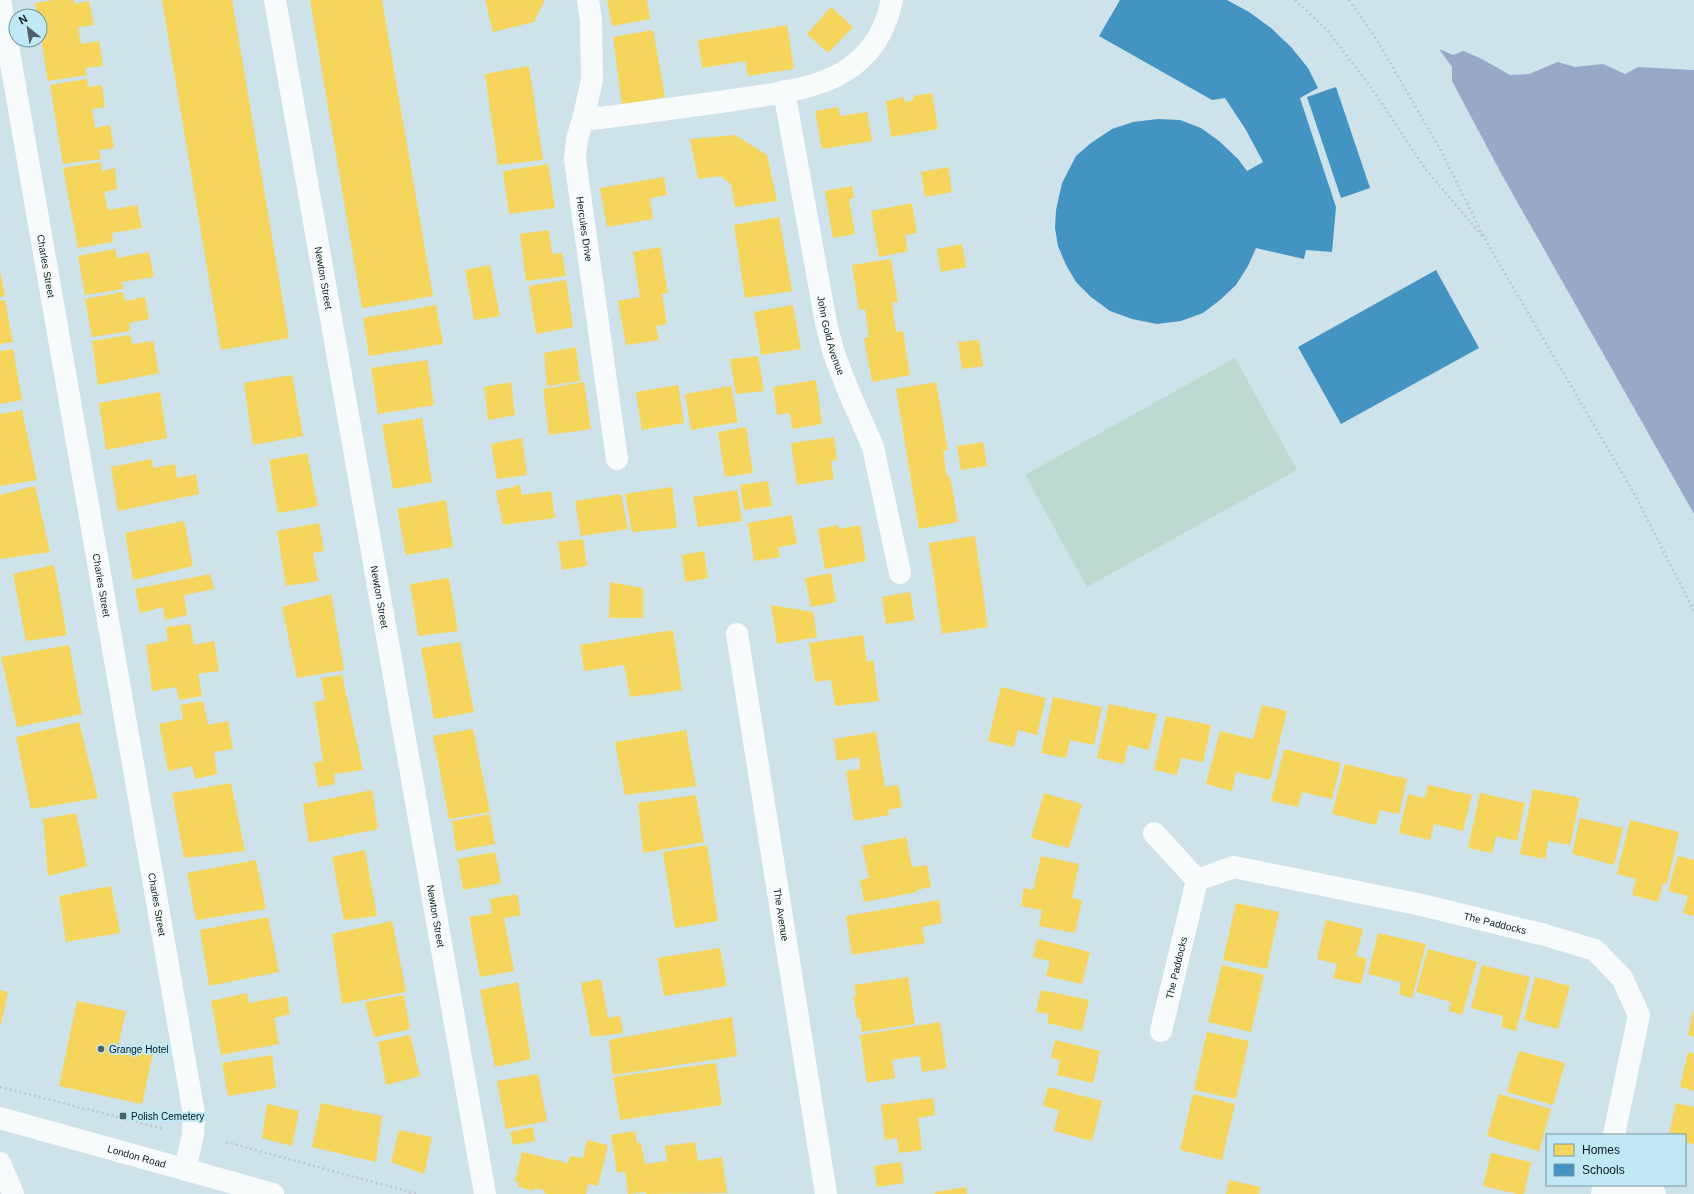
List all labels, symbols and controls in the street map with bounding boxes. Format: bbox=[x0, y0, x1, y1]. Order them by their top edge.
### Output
north arrow bbox=[8, 8, 48, 48]
text: N bbox=[17, 12, 29, 27]
street label: Hercules Drive bbox=[574, 196, 594, 263]
street label: Charles Street bbox=[35, 234, 57, 299]
street label: Newton Street bbox=[312, 246, 334, 310]
street label: John Gold Avenue bbox=[815, 295, 847, 377]
street label: Charles Street bbox=[91, 553, 112, 618]
street label: Newton Street bbox=[369, 565, 390, 629]
street label: Charles Street bbox=[146, 872, 168, 937]
street label: Newton Street bbox=[425, 884, 447, 948]
street label: The Avenue bbox=[771, 887, 791, 942]
street label: The Paddocks bbox=[1463, 910, 1527, 936]
street label: The Paddocks bbox=[1164, 936, 1189, 1000]
marker: Grange Hotel bbox=[96, 1044, 106, 1054]
place label: Grange Hotel bbox=[109, 1044, 168, 1055]
marker: Polish Cemetery bbox=[118, 1111, 128, 1121]
place label: Polish Cemetery bbox=[131, 1111, 204, 1122]
legend bbox=[1546, 1134, 1686, 1186]
street label: London Road bbox=[106, 1143, 167, 1170]
text: Homes bbox=[1582, 1143, 1620, 1157]
text: Schools bbox=[1582, 1163, 1625, 1177]

